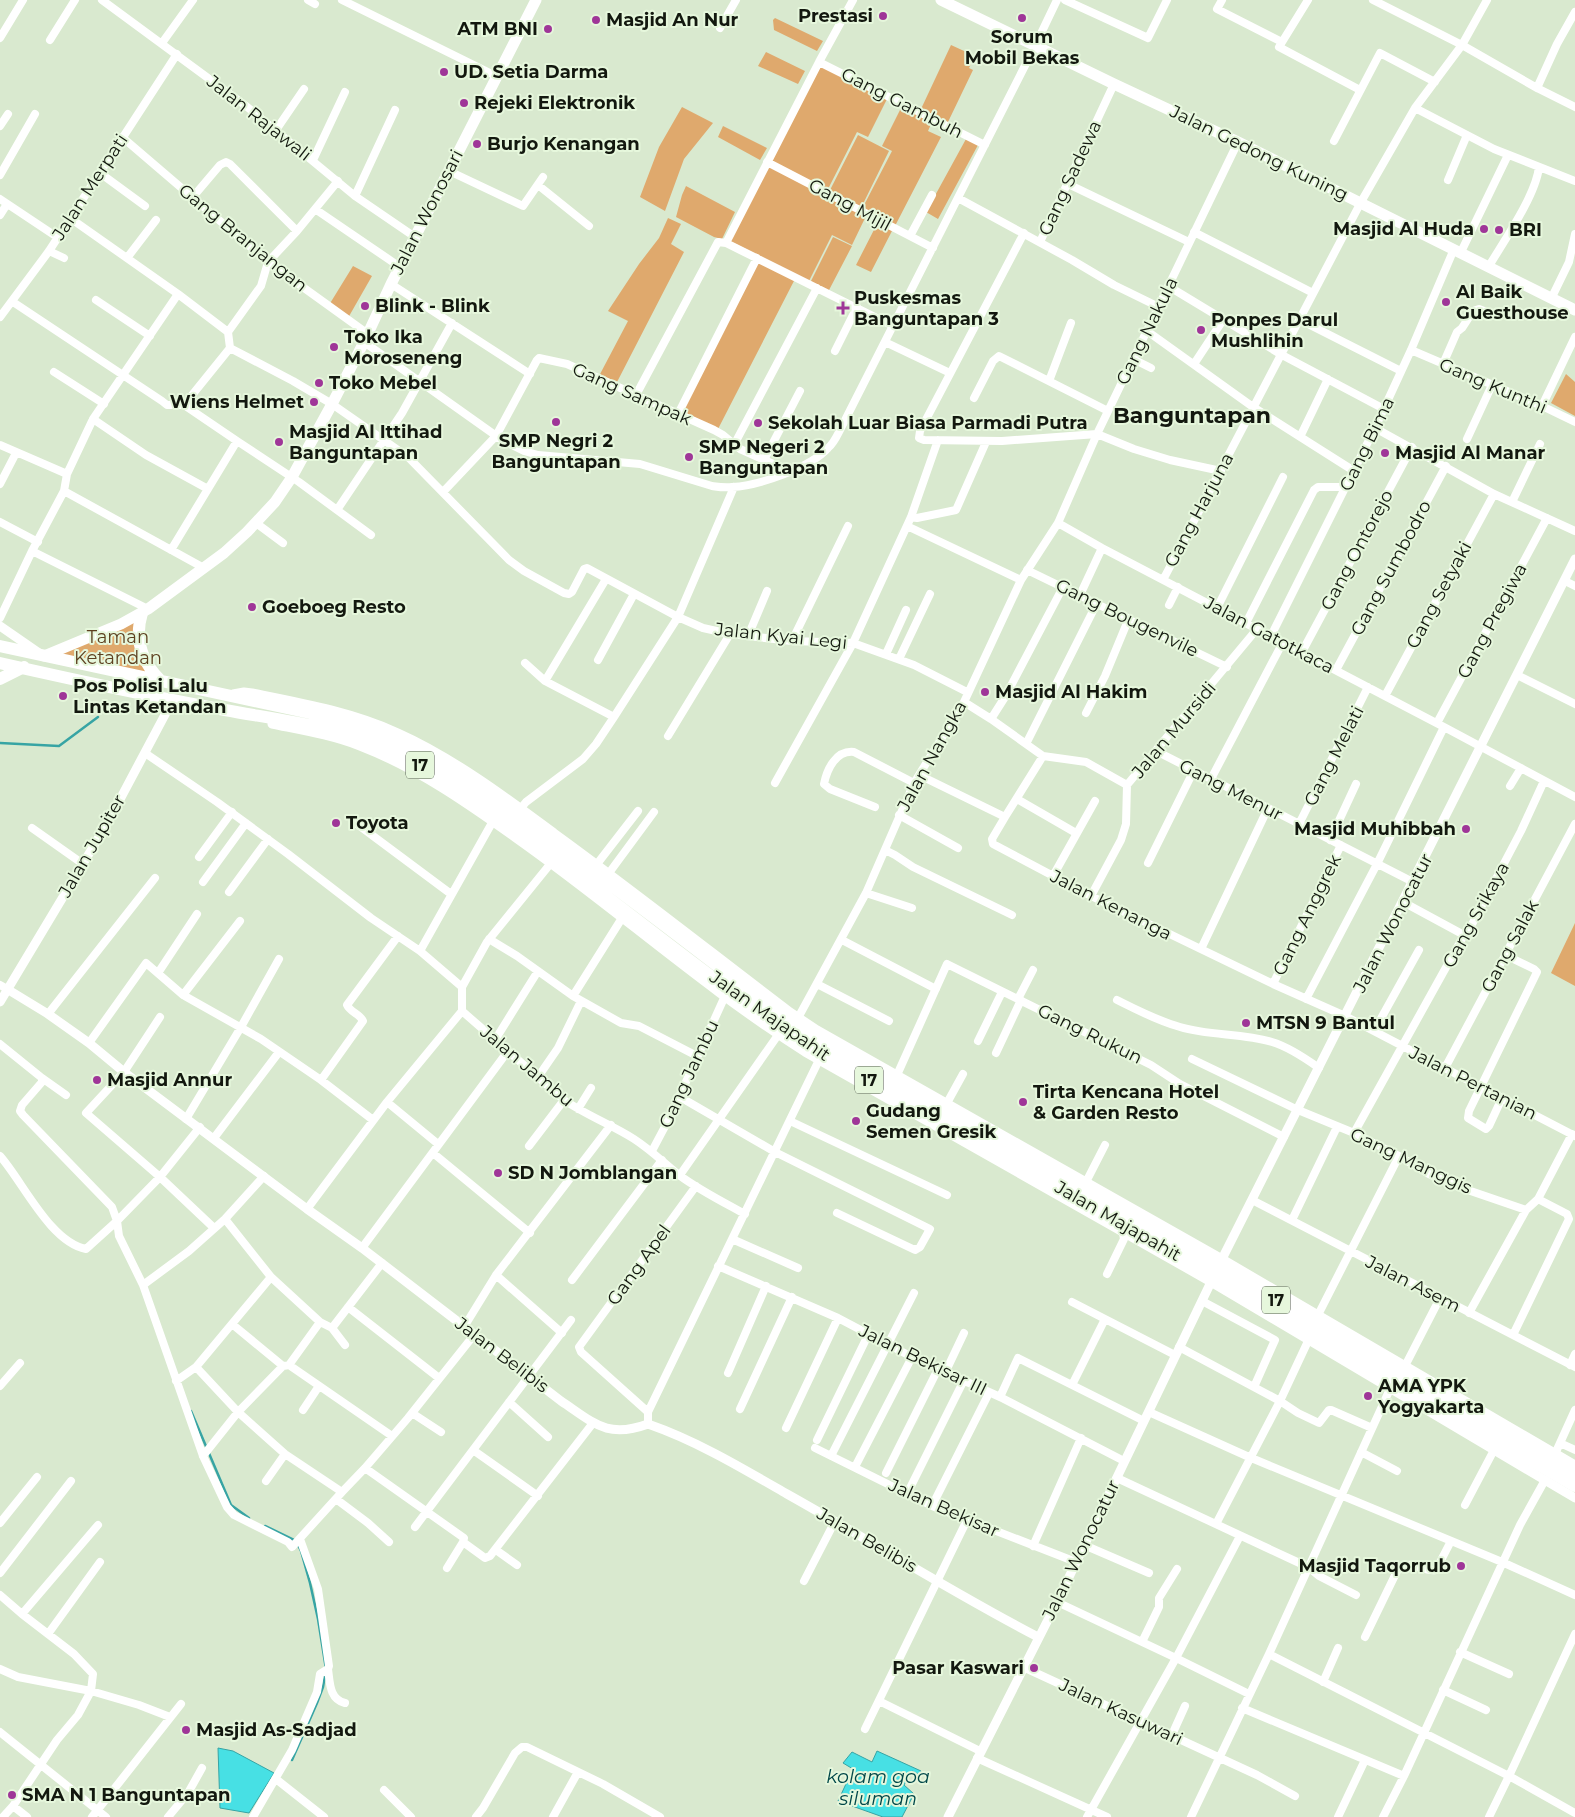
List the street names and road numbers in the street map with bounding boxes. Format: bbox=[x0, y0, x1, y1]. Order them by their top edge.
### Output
street label: Gang Gambuh bbox=[837, 63, 967, 143]
street label: Jalan Rajawali bbox=[202, 70, 316, 166]
street label: Jalan Gedong Kuning bbox=[1165, 100, 1352, 206]
street label: Gang Sadewa bbox=[1034, 117, 1106, 239]
street label: Jalan Merpati bbox=[47, 130, 132, 245]
street label: Jalan Wonosari bbox=[386, 146, 468, 279]
street label: Gang Mijil bbox=[805, 174, 895, 236]
street label: Gang Branjangan bbox=[174, 179, 312, 297]
street label: Gang Nakula bbox=[1111, 274, 1183, 388]
street label: Gang Kunthi bbox=[1436, 353, 1550, 419]
street label: Gang Sampak bbox=[569, 358, 695, 430]
street label: Gang Bima bbox=[1335, 393, 1399, 495]
street label: Gang Harjuna bbox=[1160, 449, 1238, 571]
street label: Gang Ontorejo bbox=[1316, 486, 1398, 614]
street label: Gang Sumbodro bbox=[1346, 497, 1436, 639]
street label: Gang Setyaki bbox=[1402, 538, 1476, 652]
street label: Gang Pregiwa bbox=[1452, 560, 1532, 682]
street label: Gang Bougenvile bbox=[1052, 574, 1202, 662]
street label: Jalan Gatotkaca bbox=[1199, 591, 1338, 679]
street label: Jalan Kyai Legi bbox=[713, 618, 848, 654]
street label: Jalan Mursidi bbox=[1127, 677, 1221, 783]
street label: Jalan Nangka bbox=[892, 697, 971, 816]
street label: Gang Melati bbox=[1299, 702, 1369, 810]
road number: 17 bbox=[406, 752, 434, 778]
street label: Gang Menur bbox=[1176, 754, 1286, 826]
street label: Jalan Jupiter bbox=[53, 791, 130, 902]
street label: Jalan Wonocatur bbox=[1348, 850, 1438, 997]
street label: Gang Anggrek bbox=[1268, 851, 1346, 979]
street label: Gang Srikaya bbox=[1438, 858, 1514, 972]
street label: Jalan Kenanga bbox=[1046, 865, 1175, 945]
street label: Gang Salak bbox=[1476, 896, 1544, 996]
street label: Jalan Majapahit bbox=[705, 966, 835, 1066]
street label: Gang Rukun bbox=[1034, 999, 1146, 1069]
street label: Gang Jambu bbox=[654, 1016, 724, 1132]
street label: Jalan Jambu bbox=[475, 1020, 578, 1111]
street label: Jalan Pertanian bbox=[1405, 1041, 1541, 1125]
road number: 17 bbox=[855, 1066, 883, 1094]
street label: Gang Manggis bbox=[1347, 1123, 1476, 1199]
street label: Jalan Majapahit bbox=[1050, 1175, 1185, 1266]
street label: Gang Apel bbox=[602, 1220, 676, 1310]
street label: Jalan Asem bbox=[1361, 1250, 1464, 1317]
road number: 17 bbox=[1262, 1286, 1290, 1314]
street label: Jalan Belibis bbox=[450, 1312, 553, 1398]
street label: Jalan Bekisar III bbox=[855, 1319, 991, 1401]
street label: Jalan Bekisar bbox=[884, 1473, 1003, 1542]
street label: Jalan Wonocatur bbox=[1037, 1476, 1124, 1625]
street label: Jalan Belibis bbox=[812, 1502, 921, 1578]
street label: Jalan Kasuwari bbox=[1055, 1673, 1186, 1750]

